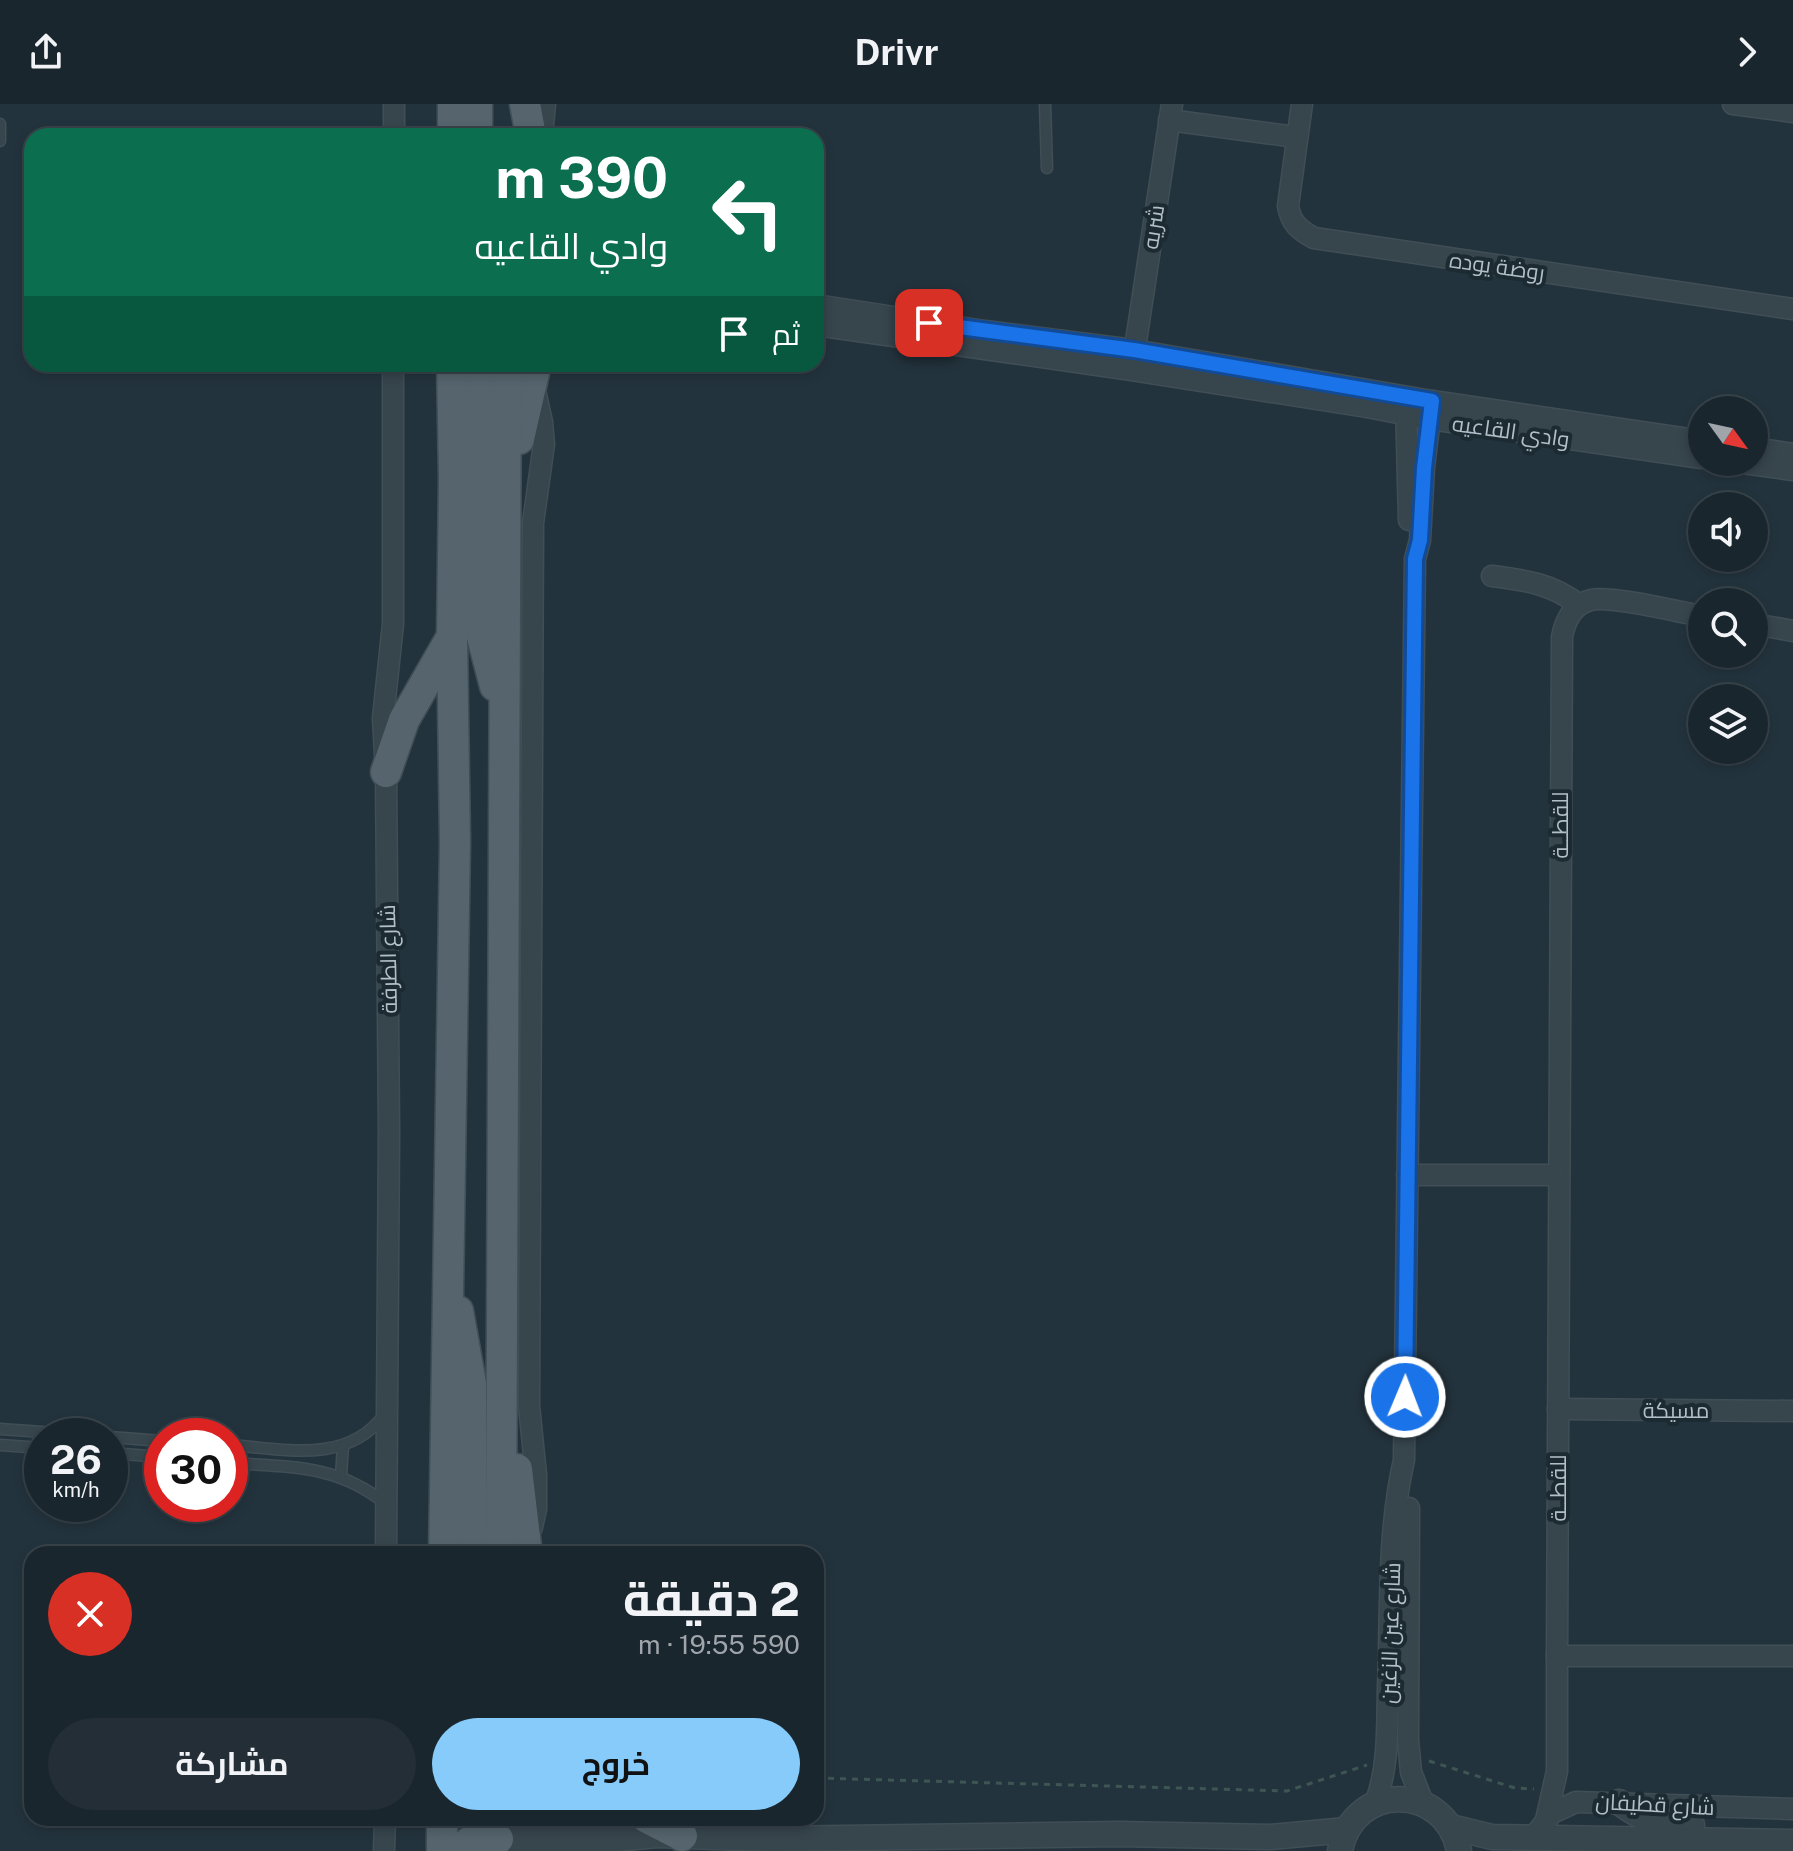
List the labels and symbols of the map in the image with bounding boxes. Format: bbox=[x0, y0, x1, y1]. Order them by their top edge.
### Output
street label: شريه bbox=[1137, 203, 1169, 251]
street label: روضة يوده bbox=[1448, 246, 1546, 286]
pin bbox=[895, 289, 963, 357]
north arrow bbox=[1688, 396, 1768, 476]
street label: وادي القاعيه bbox=[1450, 410, 1571, 456]
street label: للقطــة bbox=[1547, 791, 1573, 859]
street label: شارع الطرفة bbox=[374, 904, 404, 1014]
position arrow bbox=[1363, 1355, 1447, 1439]
street label: مسيكة bbox=[1643, 1397, 1709, 1423]
speed limit sign: 30 bbox=[144, 1418, 248, 1522]
street label: للقطــة bbox=[1545, 1454, 1571, 1522]
street label: شارع عين الزغين bbox=[1375, 1562, 1407, 1704]
street label: شارع قطيفان bbox=[1595, 1788, 1715, 1822]

